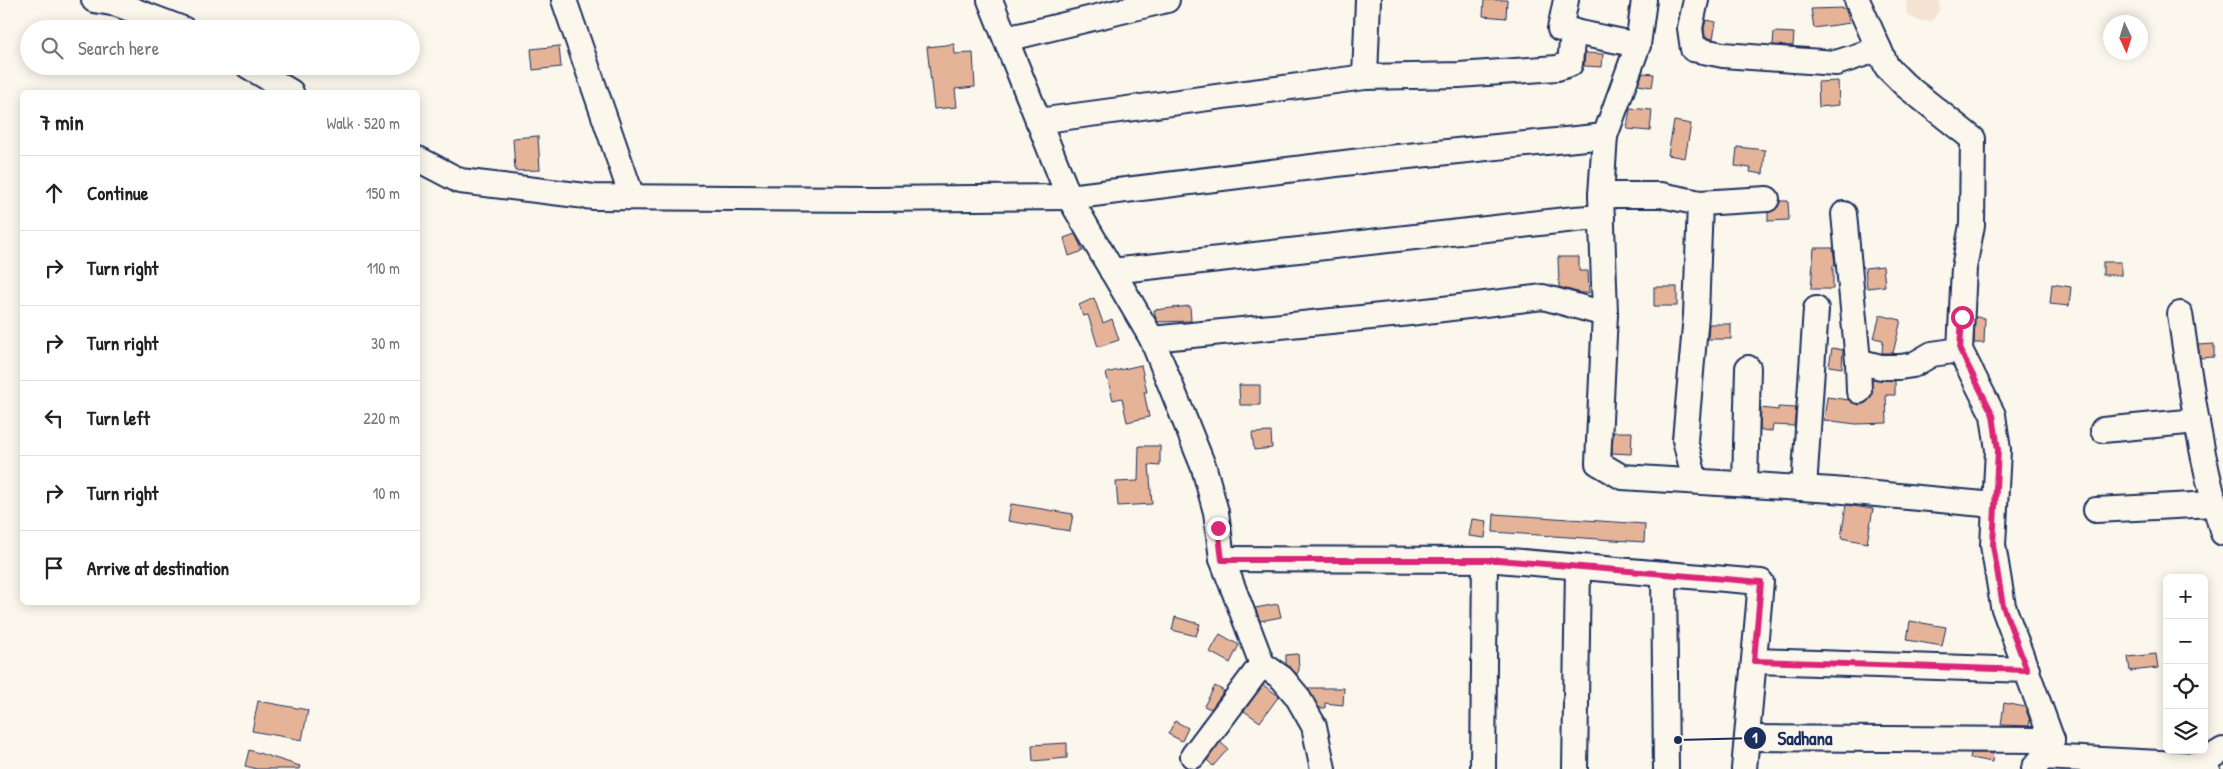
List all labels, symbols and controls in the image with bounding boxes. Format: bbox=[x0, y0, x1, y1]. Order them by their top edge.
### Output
north arrow bbox=[2103, 15, 2148, 60]
search box bbox=[20, 20, 420, 75]
icon: search bbox=[38, 34, 66, 62]
text: Search here bbox=[78, 35, 159, 61]
text: 7 min bbox=[40, 108, 84, 137]
text: Walk · 520 m bbox=[326, 112, 400, 134]
icon: ahead bbox=[40, 179, 68, 207]
text: Continue bbox=[87, 180, 148, 206]
text: 150 m bbox=[366, 182, 400, 204]
icon: right bbox=[40, 254, 68, 282]
text: Turn right bbox=[87, 255, 158, 281]
text: 110 m bbox=[367, 257, 400, 279]
route start bbox=[1951, 306, 1974, 329]
icon: right bbox=[40, 329, 68, 357]
text: Turn right bbox=[87, 330, 158, 356]
text: 30 m bbox=[371, 332, 400, 354]
icon: left bbox=[40, 404, 68, 432]
text: Turn left bbox=[87, 405, 150, 431]
text: 220 m bbox=[363, 407, 400, 429]
icon: right bbox=[40, 479, 68, 507]
text: Turn right bbox=[87, 480, 158, 506]
text: 10 m bbox=[372, 482, 400, 504]
route end bbox=[1207, 517, 1230, 540]
icon: arrive bbox=[40, 554, 68, 582]
text: Arrive at destination bbox=[87, 555, 229, 581]
map controls bbox=[2163, 574, 2208, 754]
button: + bbox=[2163, 574, 2208, 619]
button: − bbox=[2163, 619, 2208, 664]
button: locate bbox=[2163, 664, 2208, 709]
button: layers bbox=[2163, 709, 2208, 754]
callout: Sadhana bbox=[1742, 721, 1842, 755]
text: Sadhana bbox=[1777, 725, 1833, 751]
text: 1 bbox=[1752, 727, 1758, 748]

